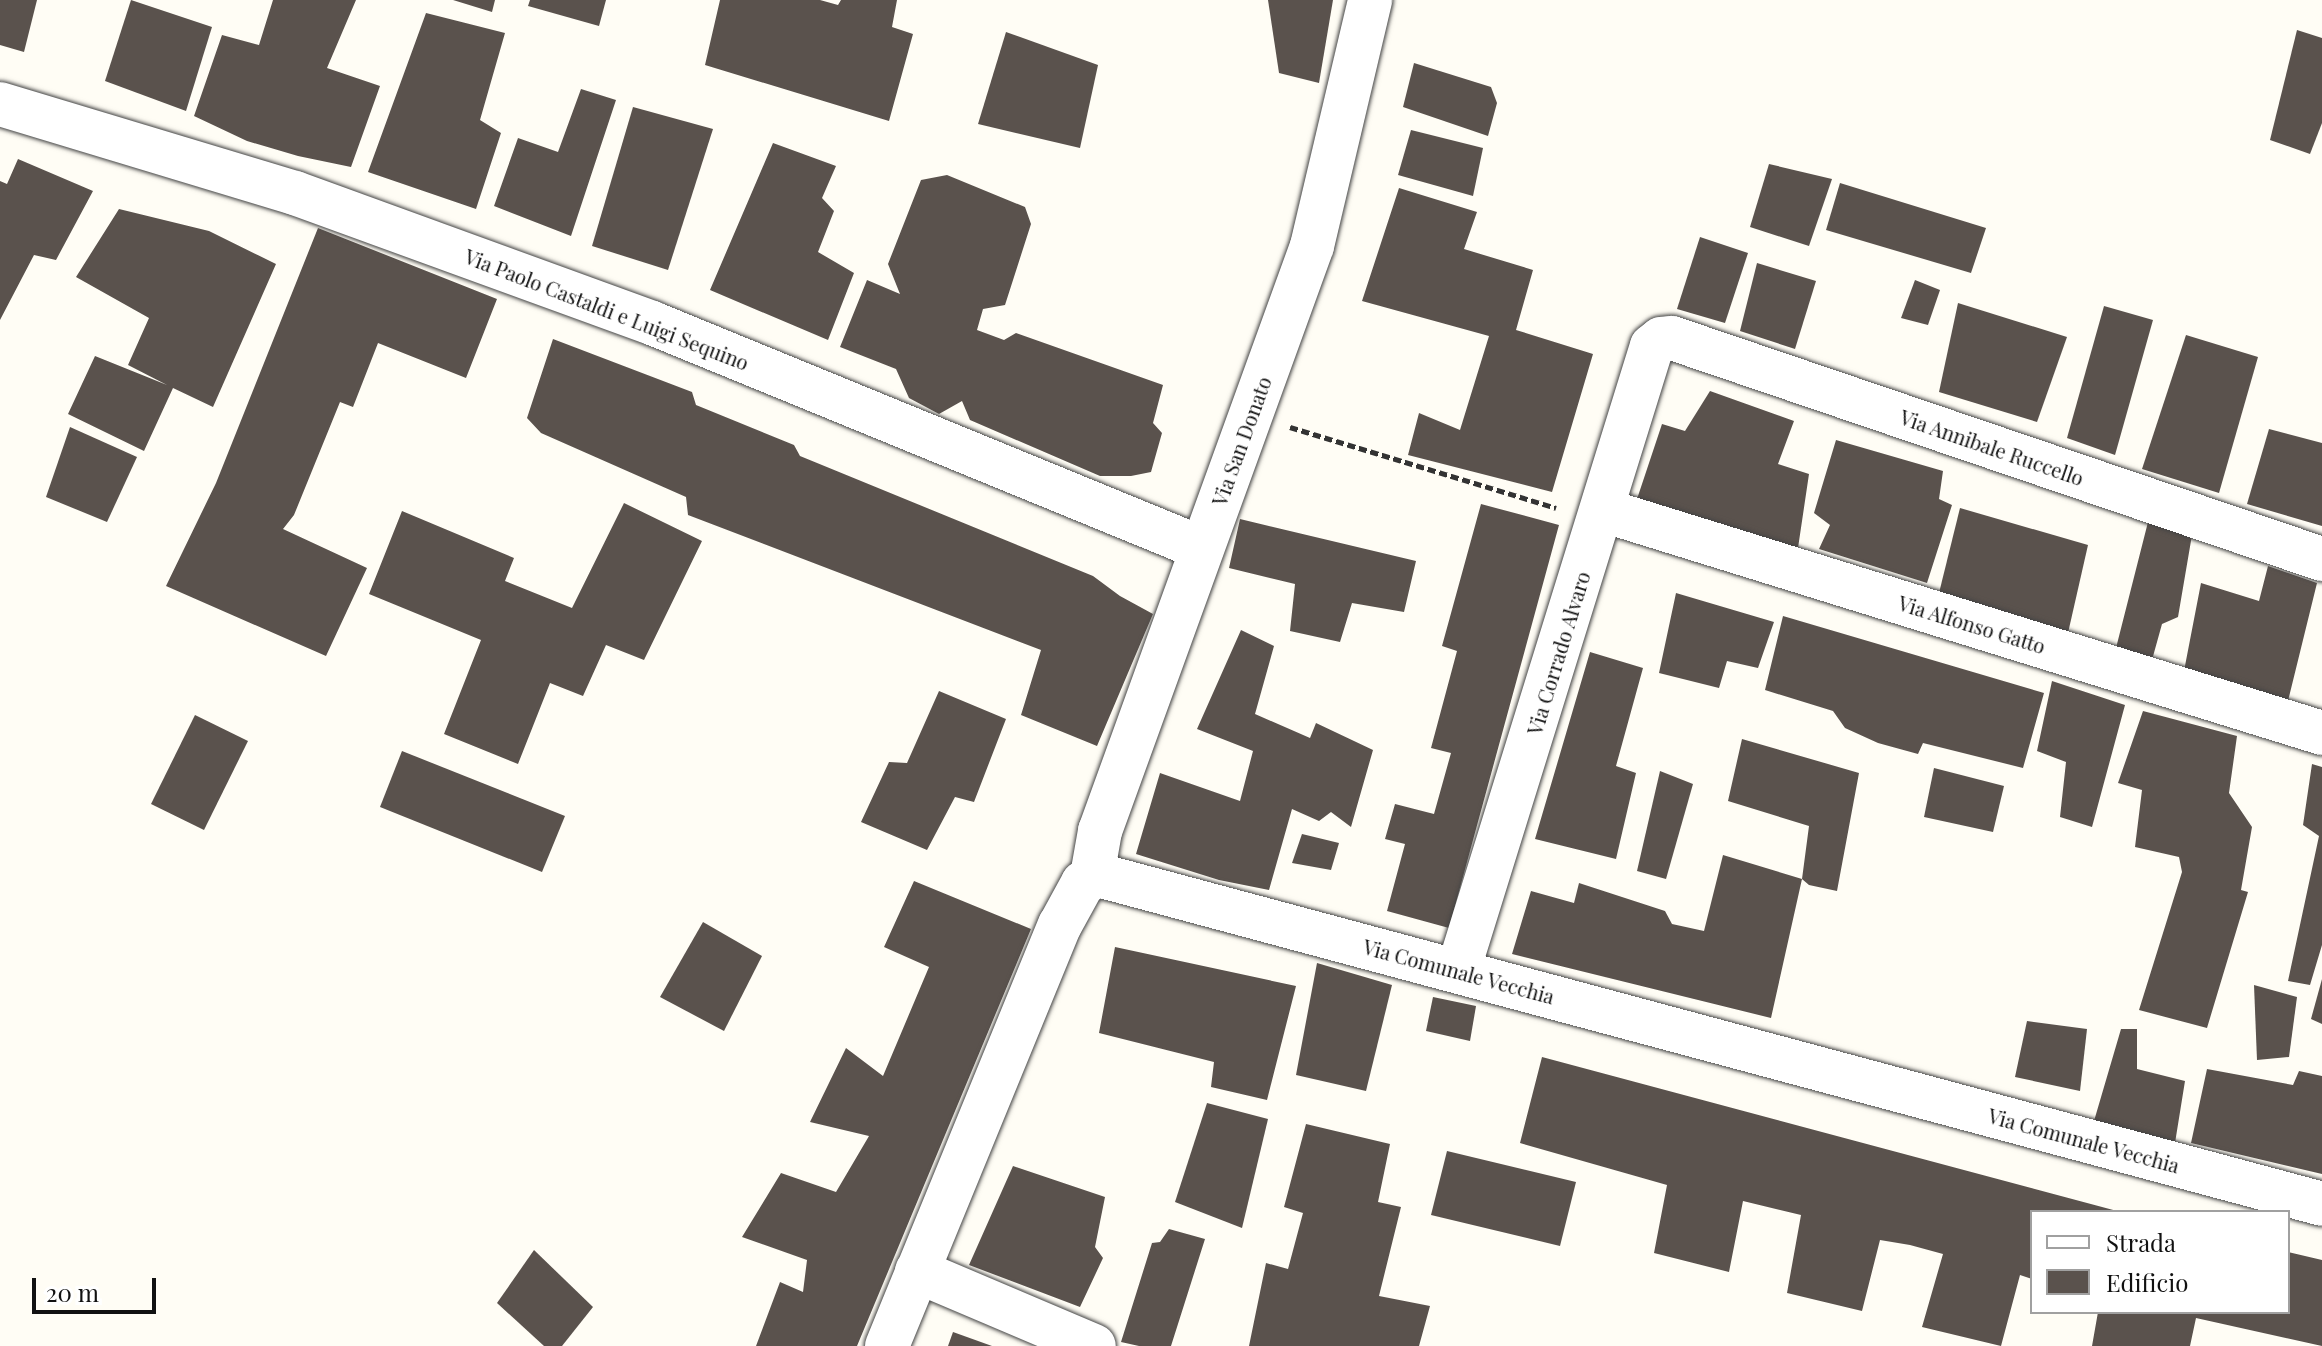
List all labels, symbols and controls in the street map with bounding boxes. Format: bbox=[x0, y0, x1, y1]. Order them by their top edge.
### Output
street label: Via Paolo Castaldi e Luigi Sequino bbox=[461, 244, 753, 374]
street label: Via San Donato bbox=[1206, 373, 1276, 509]
street label: Via Annibale Ruccello bbox=[1897, 404, 2087, 490]
street label: Via Corrado Alvaro bbox=[1522, 568, 1594, 738]
street label: Via Alfonso Gatto bbox=[1895, 590, 2049, 658]
street label: Via Comunale Vecchia bbox=[1360, 934, 1558, 1008]
street label: Via Comunale Vecchia bbox=[1985, 1103, 2183, 1177]
legend bbox=[2030, 1210, 2290, 1314]
text: Strada bbox=[2106, 1226, 2176, 1258]
scale bar bbox=[36, 1262, 160, 1312]
text: Edificio bbox=[2106, 1266, 2188, 1298]
text: 20 m bbox=[46, 1276, 99, 1308]

